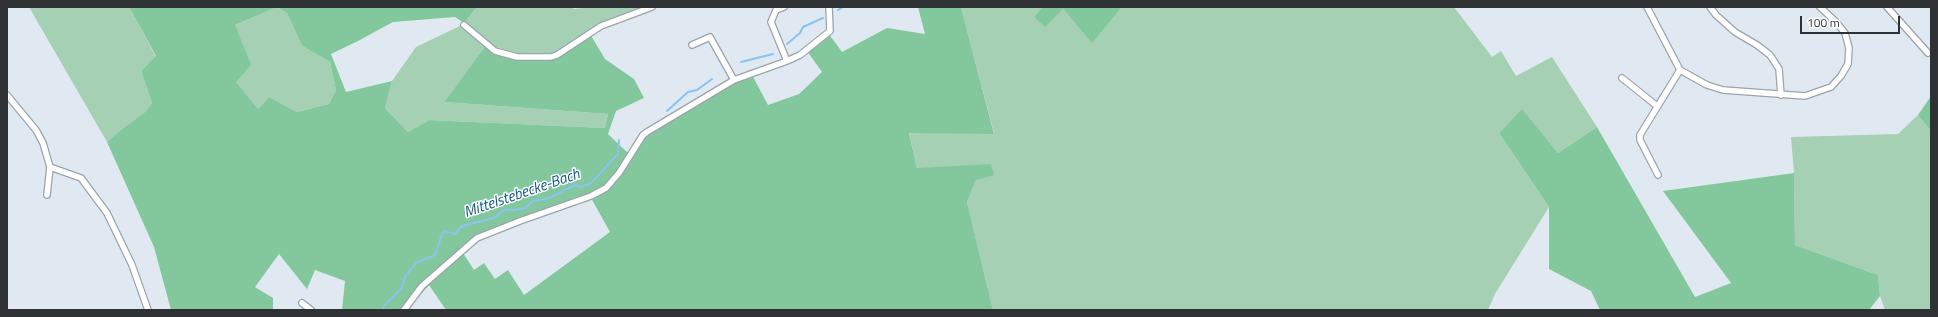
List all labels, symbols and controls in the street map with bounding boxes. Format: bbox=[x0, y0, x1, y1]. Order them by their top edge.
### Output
scale bar bbox=[1802, 8, 1902, 34]
text: 100 m bbox=[1807, 13, 1840, 32]
water label: Mittelstebecke-Bach bbox=[462, 166, 582, 222]

